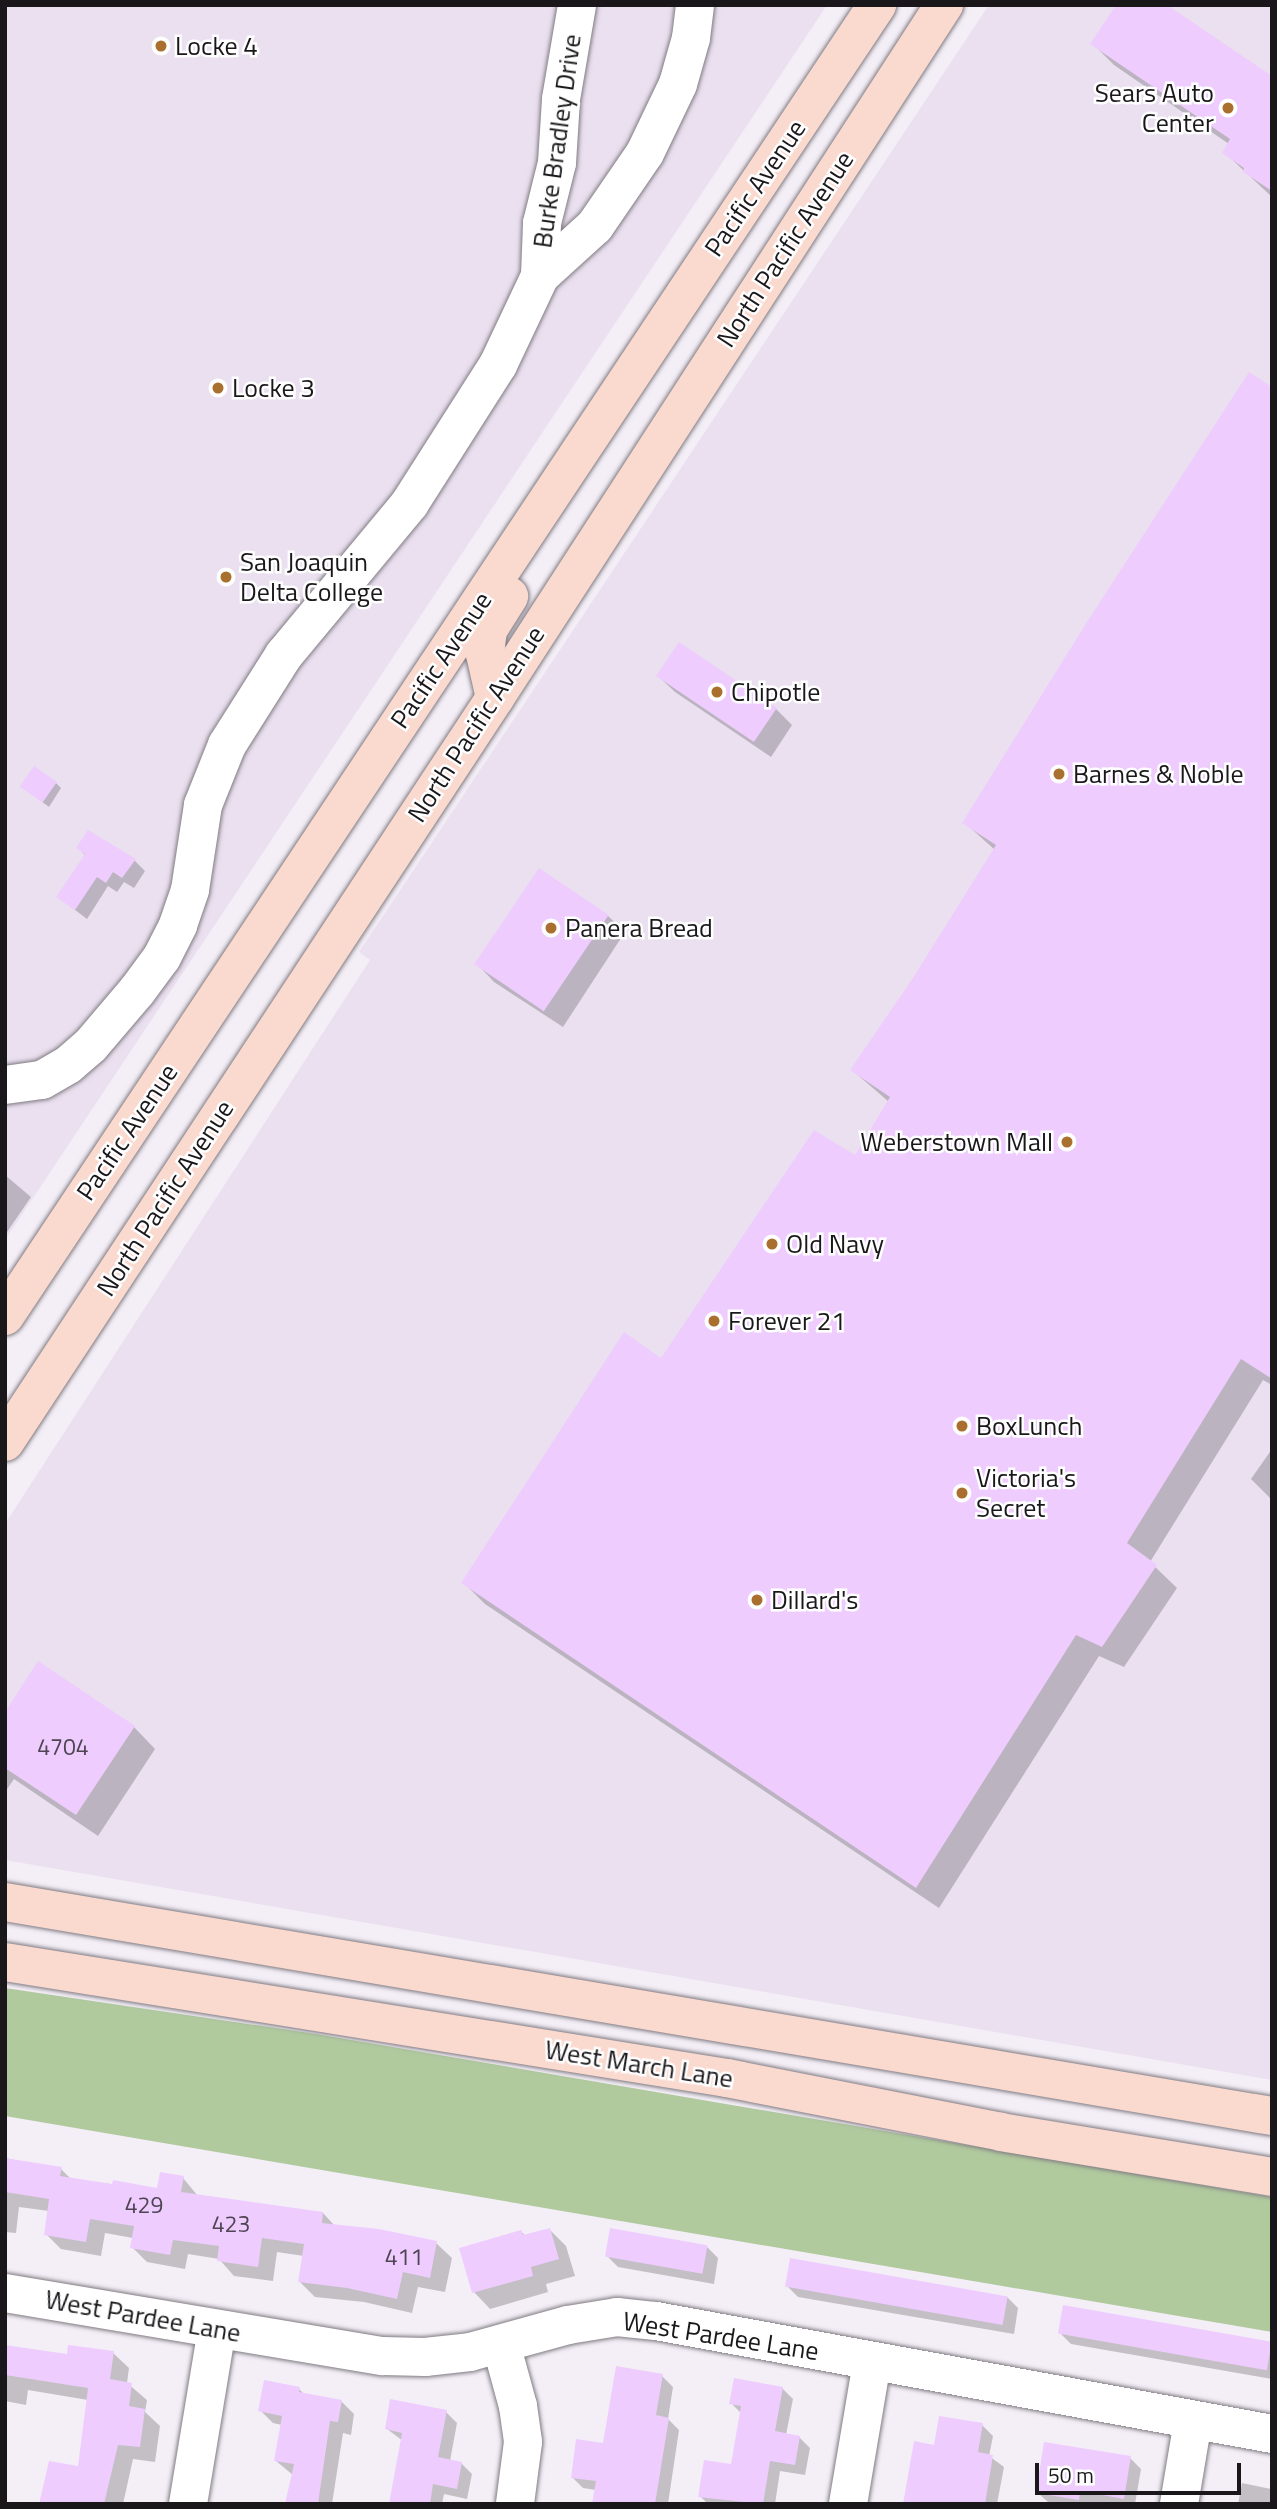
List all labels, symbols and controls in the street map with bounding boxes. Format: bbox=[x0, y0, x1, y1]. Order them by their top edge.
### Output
place label: Locke 4 bbox=[175, 30, 258, 62]
street label: Burke Bradley Drive bbox=[527, 32, 587, 250]
marker: Locke 4 bbox=[153, 38, 169, 54]
place label: Sears Auto Center bbox=[1095, 77, 1214, 138]
marker: Sears Auto Center bbox=[1220, 100, 1236, 116]
street label: Pacific Avenue bbox=[698, 114, 812, 262]
street label: North Pacific Avenue bbox=[710, 145, 860, 353]
place label: Locke 3 bbox=[232, 372, 315, 404]
marker: Locke 3 bbox=[210, 380, 226, 396]
place label: San Joaquin Delta College bbox=[240, 546, 383, 608]
marker: San Joaquin Delta College bbox=[218, 569, 234, 585]
street label: Pacific Avenue bbox=[384, 586, 498, 734]
street label: North Pacific Avenue bbox=[401, 620, 551, 828]
place label: Chipotle bbox=[731, 676, 820, 708]
marker: Chipotle bbox=[709, 684, 725, 700]
place label: Barnes & Noble bbox=[1073, 758, 1244, 790]
marker: Barnes & Noble bbox=[1051, 766, 1067, 782]
place label: Panera Bread bbox=[565, 912, 713, 944]
marker: Panera Bread bbox=[543, 920, 559, 936]
street label: Pacific Avenue bbox=[70, 1058, 184, 1206]
street label: North Pacific Avenue bbox=[90, 1094, 240, 1302]
place label: Weberstown Mall bbox=[860, 1126, 1053, 1158]
marker: Weberstown Mall bbox=[1059, 1134, 1075, 1150]
place label: Old Navy bbox=[786, 1228, 884, 1260]
marker: Old Navy bbox=[764, 1236, 780, 1252]
place label: Forever 21 bbox=[728, 1305, 846, 1337]
marker: Forever 21 bbox=[706, 1313, 722, 1329]
place label: BoxLunch bbox=[976, 1410, 1083, 1442]
marker: BoxLunch bbox=[954, 1418, 970, 1434]
place label: Victoria's Secret bbox=[976, 1462, 1076, 1524]
marker: Victoria's Secret bbox=[954, 1485, 970, 1501]
place label: Dillard's bbox=[771, 1584, 858, 1616]
marker: Dillard's bbox=[749, 1592, 765, 1608]
house number: 4704 bbox=[37, 1733, 89, 1761]
street label: West March Lane bbox=[543, 2034, 735, 2094]
house number: 429 bbox=[125, 2191, 163, 2219]
house number: 423 bbox=[212, 2210, 250, 2238]
house number: 411 bbox=[385, 2243, 423, 2271]
street label: West Pardee Lane bbox=[43, 2283, 243, 2349]
street label: West Pardee Lane bbox=[621, 2305, 821, 2367]
scale bar bbox=[1039, 2450, 1246, 2494]
text: 50 m bbox=[1048, 2459, 1094, 2491]

